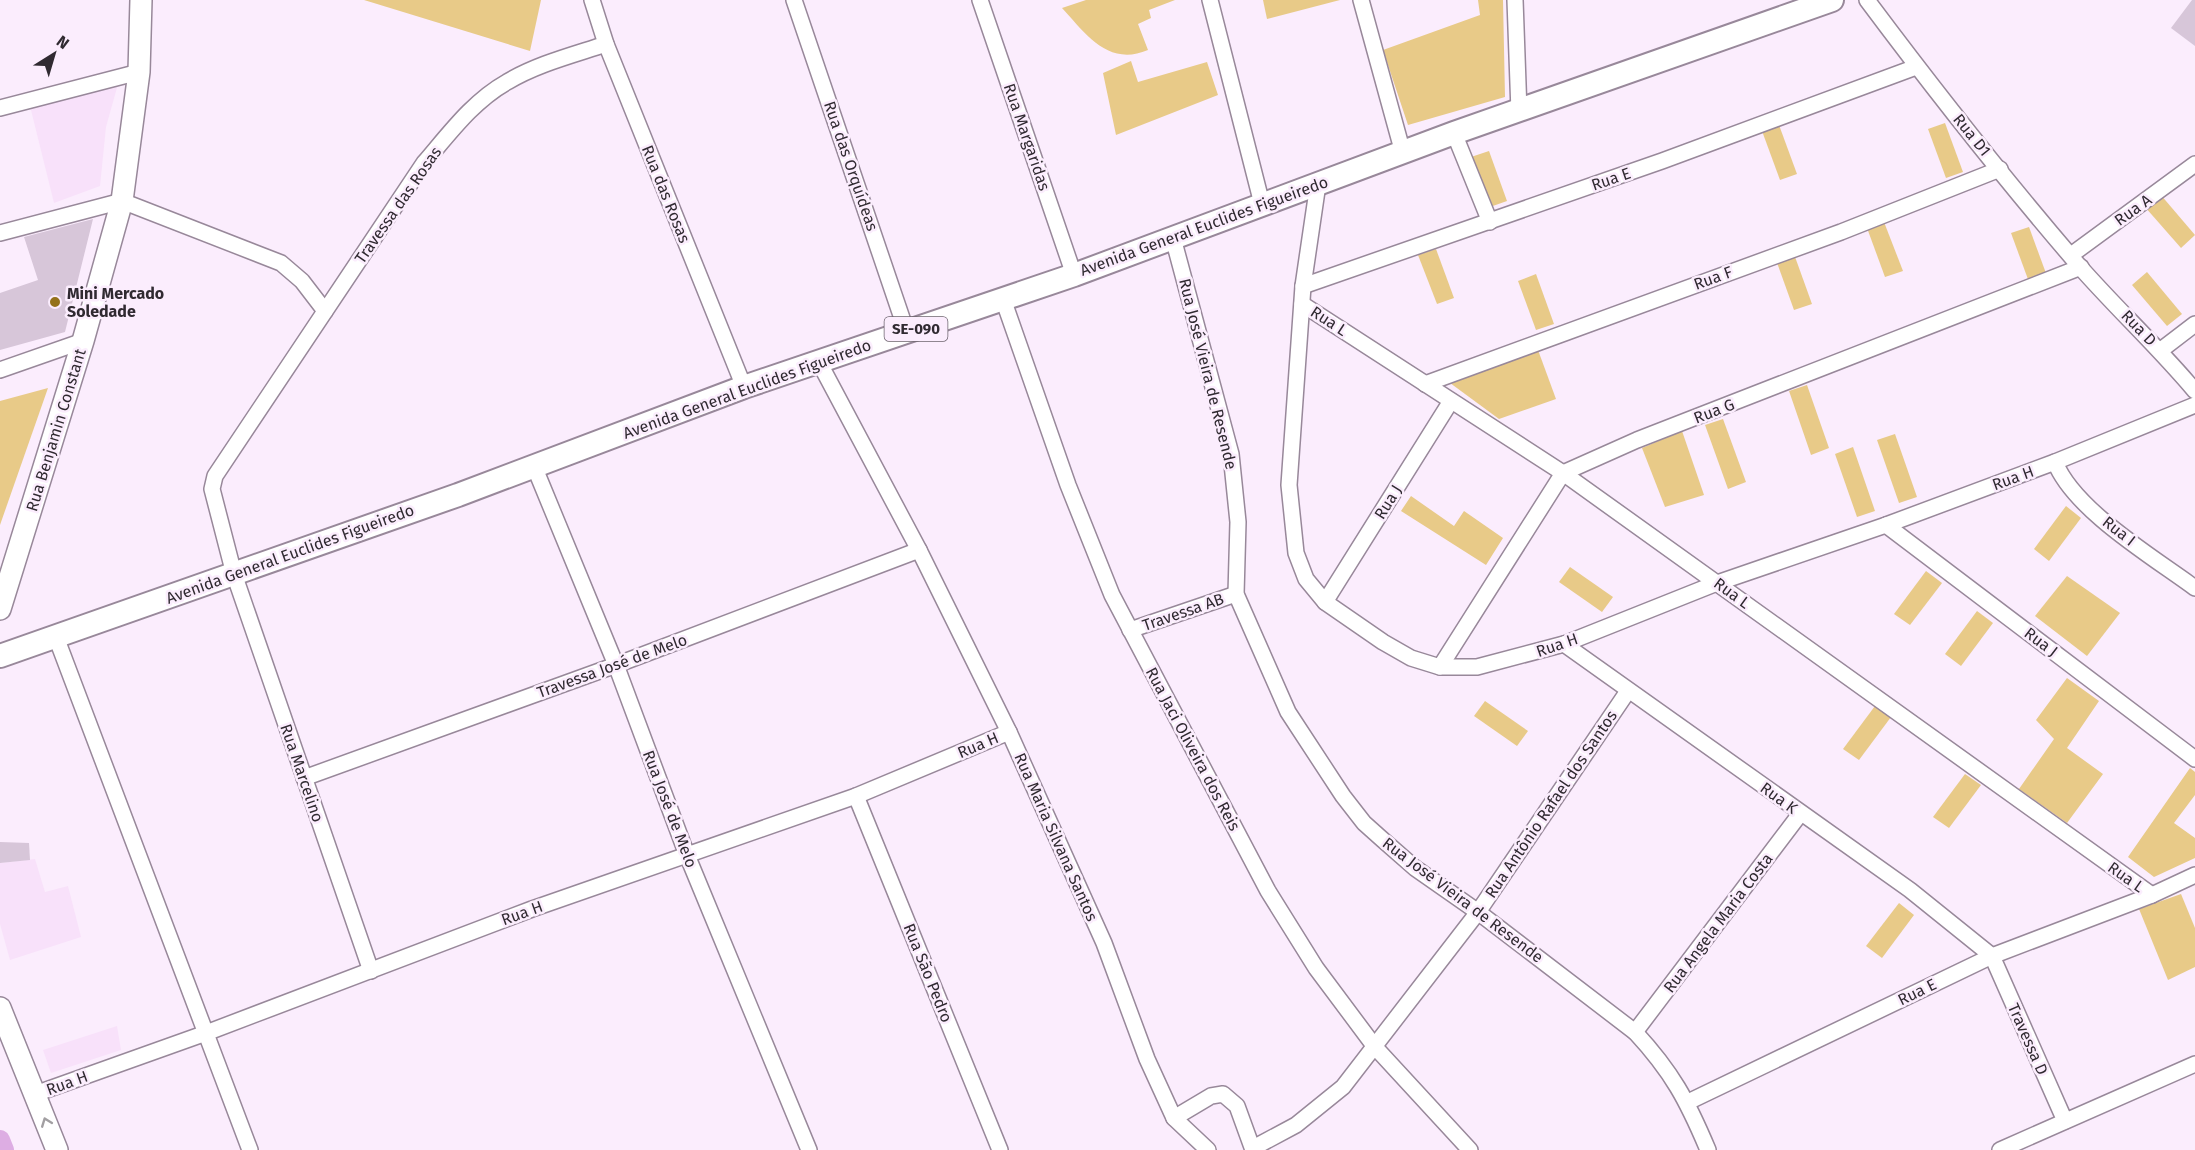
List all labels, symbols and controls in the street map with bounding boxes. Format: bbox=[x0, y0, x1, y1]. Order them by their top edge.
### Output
north arrow bbox=[24, 24, 84, 84]
text: N bbox=[53, 32, 73, 53]
street label: Rua Margaridas bbox=[1000, 81, 1054, 193]
street label: Rua das Orquídeas bbox=[820, 99, 882, 233]
street label: Rua D1 bbox=[1949, 110, 1995, 160]
street label: Rua das Rosas bbox=[638, 142, 694, 246]
street label: Travessa das Rosas bbox=[351, 143, 445, 267]
street label: Rua E bbox=[1589, 163, 1633, 195]
street label: Avenida General Euclides Figueiredo bbox=[1077, 172, 1331, 280]
street label: Rua A bbox=[2111, 190, 2156, 230]
street label: Rua F bbox=[1691, 262, 1735, 294]
street label: Rua José Vieira de Resende bbox=[1175, 276, 1241, 472]
place label: Mini Mercado Soledade bbox=[67, 284, 164, 321]
marker: Mini Mercado Soledade bbox=[48, 295, 62, 309]
street label: Rua L bbox=[1307, 302, 1351, 340]
street label: Rua D bbox=[2117, 306, 2161, 350]
road number: SE-090 bbox=[884, 317, 948, 341]
street label: Avenida General Euclides Figueiredo bbox=[620, 335, 874, 443]
street label: Rua Benjamin Constant bbox=[22, 346, 90, 514]
street label: Rua G bbox=[1691, 395, 1737, 427]
street label: Rua H bbox=[1990, 462, 2036, 494]
street label: Rua J bbox=[1370, 481, 1406, 523]
street label: Avenida General Euclides Figueiredo bbox=[163, 500, 417, 608]
street label: Rua I bbox=[2099, 512, 2139, 550]
street label: Rua L bbox=[1710, 574, 1754, 612]
street label: Travessa AB bbox=[1140, 589, 1226, 635]
street label: Rua J bbox=[2021, 623, 2061, 661]
street label: Rua H bbox=[1534, 629, 1580, 661]
street label: Travessa José de Melo bbox=[534, 630, 690, 702]
street label: Rua Jaci Oliveira dos Reis bbox=[1142, 664, 1244, 834]
street label: Rua Antônio Rafael dos Santos bbox=[1481, 707, 1621, 901]
street label: Rua Marcelino bbox=[276, 721, 328, 825]
street label: Rua H bbox=[955, 728, 1001, 762]
street label: Rua José de Melo bbox=[639, 748, 701, 870]
street label: Rua Maria Silvana Santos bbox=[1010, 750, 1102, 924]
street label: Rua K bbox=[1757, 778, 1802, 818]
street label: Rua José Vieira de Resende bbox=[1379, 833, 1547, 967]
street label: Rua Angela Maria Costa bbox=[1659, 850, 1777, 996]
street label: Rua L bbox=[2104, 858, 2148, 896]
street label: Rua H bbox=[499, 897, 545, 929]
street label: Rua São Pedro bbox=[900, 921, 956, 1025]
street label: Rua E bbox=[1895, 975, 1939, 1009]
street label: Travessa D bbox=[2004, 1000, 2052, 1078]
street label: Rua H bbox=[44, 1067, 90, 1099]
one-way arrow bbox=[41, 1117, 53, 1128]

